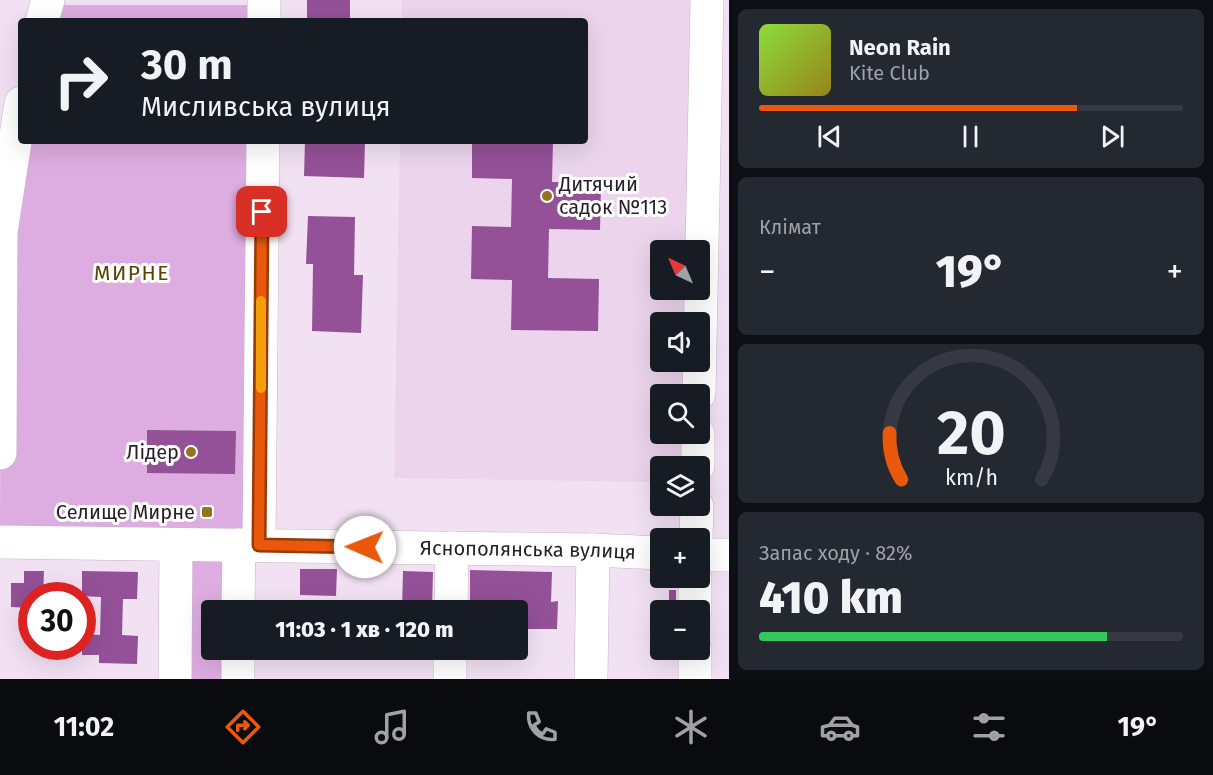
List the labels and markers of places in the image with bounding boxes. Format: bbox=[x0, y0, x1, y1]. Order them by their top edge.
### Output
place label: Дитячий садок №113 bbox=[558, 172, 667, 219]
pin bbox=[236, 186, 287, 237]
marker: Дитячий садок №113 bbox=[540, 189, 554, 203]
place label: Лідер bbox=[126, 440, 179, 464]
marker: Лідер bbox=[184, 445, 198, 459]
place label: Селище Мирне bbox=[56, 500, 195, 524]
marker: Селище Мирне bbox=[200, 505, 214, 519]

